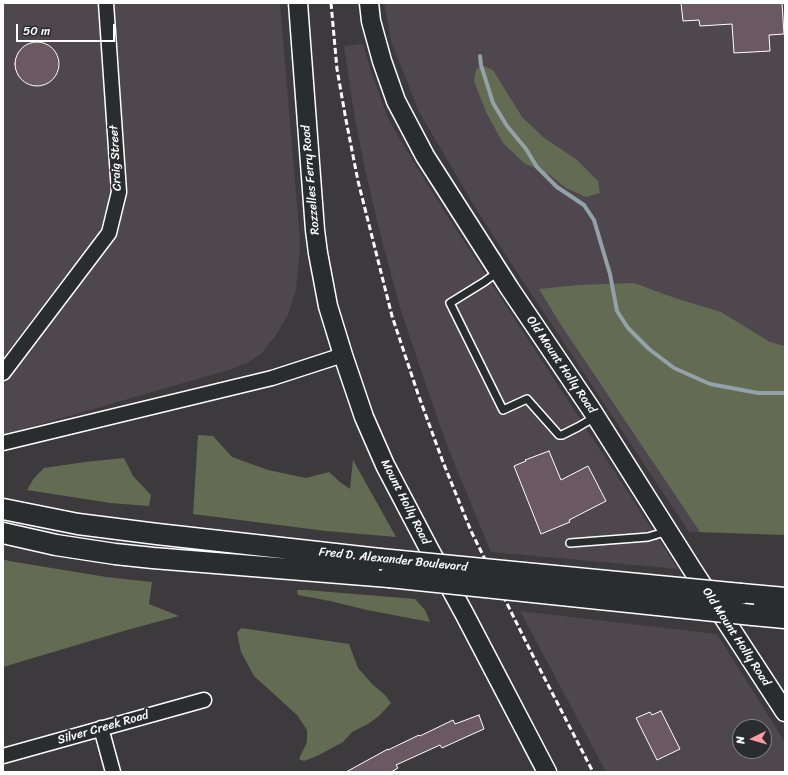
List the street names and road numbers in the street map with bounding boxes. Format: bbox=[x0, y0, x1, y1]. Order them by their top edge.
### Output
street label: Craig Street bbox=[107, 125, 125, 191]
street label: Rozzelles Ferry Road bbox=[299, 125, 323, 235]
street label: Old Mount Holly Road bbox=[523, 314, 599, 416]
street label: Mount Holly Road bbox=[377, 457, 433, 547]
street label: Fred D. Alexander Boulevard bbox=[318, 545, 468, 575]
street label: Old Mount Holly Road bbox=[699, 585, 773, 689]
street label: Silver Creek Road bbox=[56, 708, 150, 748]

